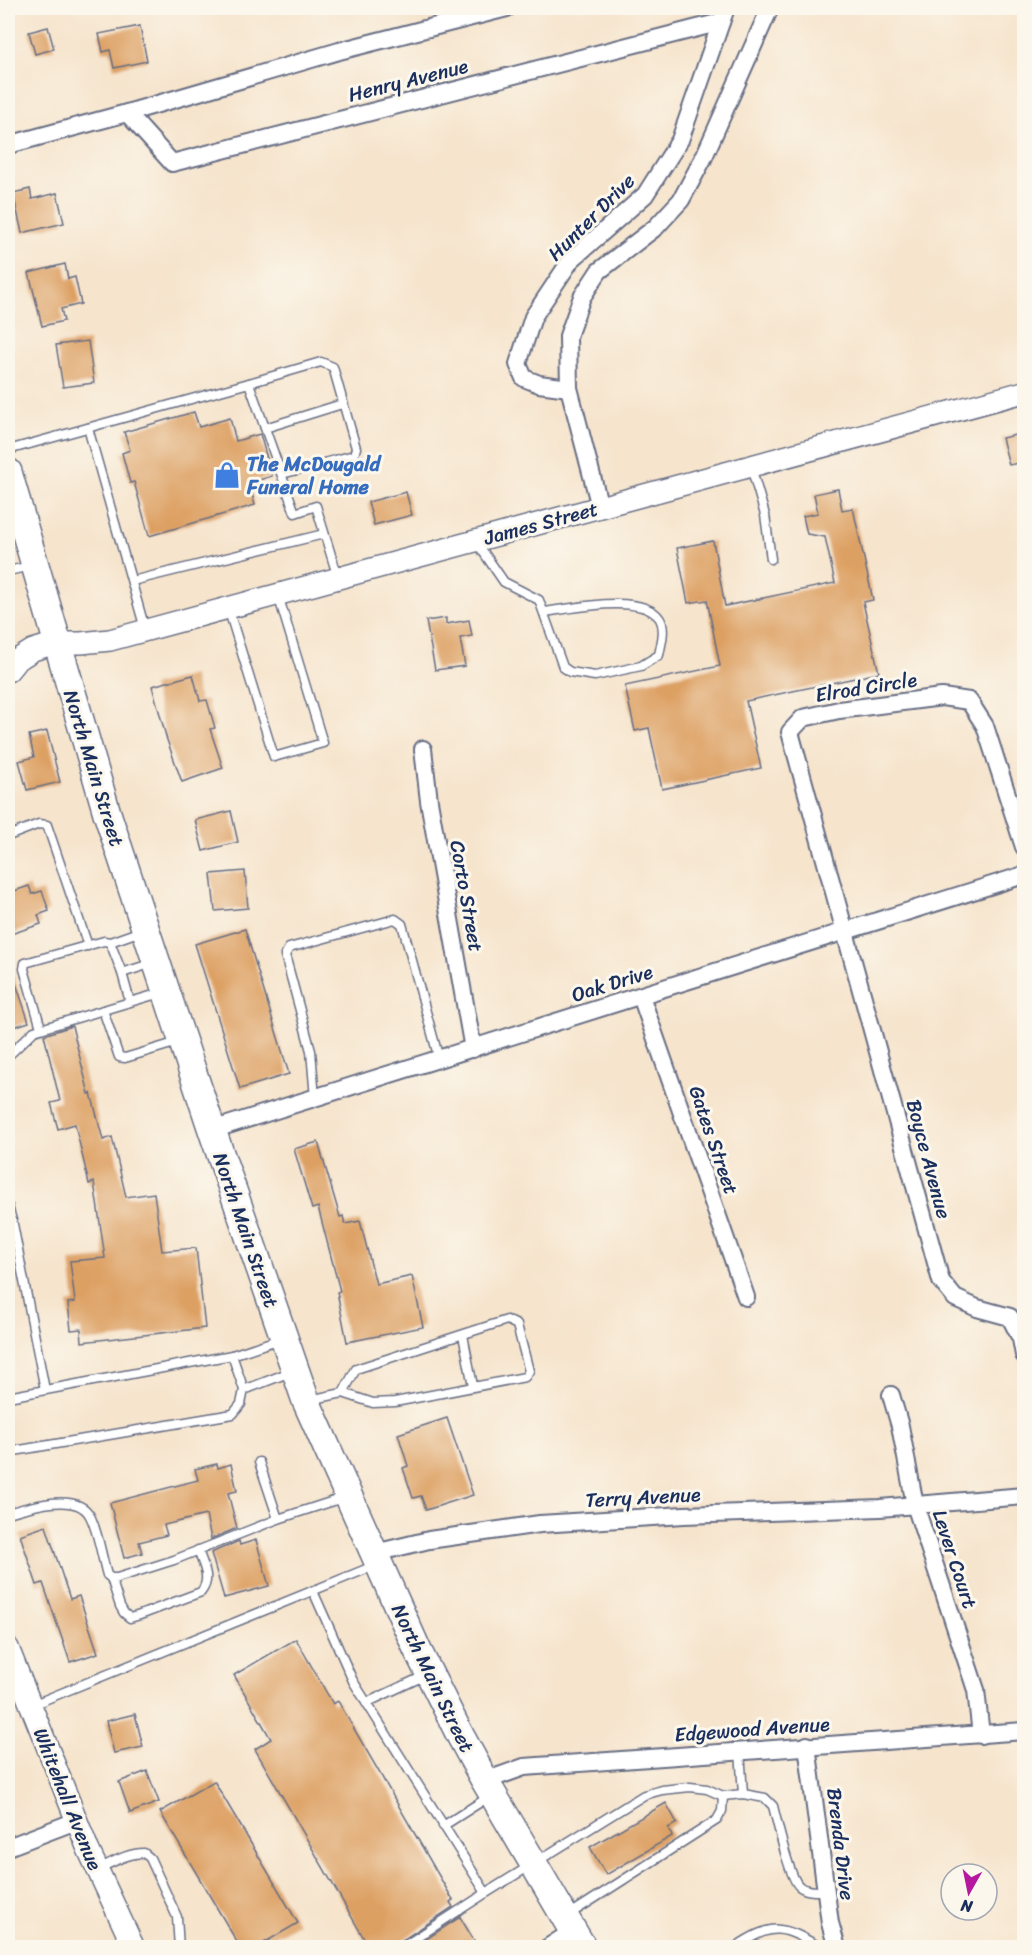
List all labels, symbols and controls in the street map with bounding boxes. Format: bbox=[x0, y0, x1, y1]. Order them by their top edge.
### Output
street label: Henry Avenue bbox=[344, 49, 472, 112]
street label: Hunter Drive bbox=[539, 165, 644, 270]
place label: The McDougald Funeral Home bbox=[246, 447, 382, 505]
shop icon: The McDougald Funeral Home bbox=[212, 460, 242, 490]
street label: James Street bbox=[479, 491, 602, 556]
street label: Elrod Circle bbox=[813, 662, 920, 713]
street label: North Main Street bbox=[53, 685, 134, 851]
street label: Corto Street bbox=[440, 838, 494, 955]
street label: Oak Drive bbox=[567, 954, 657, 1012]
street label: Gates Street bbox=[679, 1081, 749, 1200]
street label: Boyce Avenue bbox=[896, 1095, 961, 1223]
street label: North Main Street bbox=[203, 1148, 289, 1313]
street label: Terry Avenue bbox=[585, 1477, 702, 1518]
street label: Lever Court bbox=[922, 1505, 987, 1614]
street label: North Main Street bbox=[381, 1598, 484, 1759]
street label: Edgewood Avenue bbox=[673, 1707, 831, 1752]
street label: Whitehall Avenue bbox=[23, 1722, 112, 1876]
street label: Brenda Drive bbox=[816, 1786, 865, 1902]
north arrow bbox=[939, 1862, 999, 1922]
text: N bbox=[958, 1891, 975, 1922]

